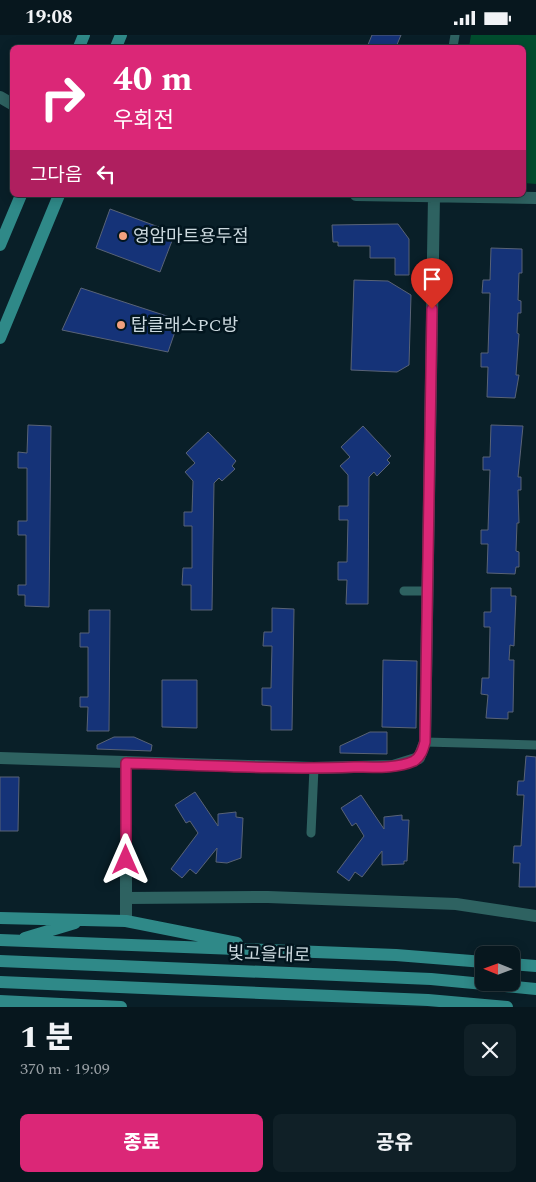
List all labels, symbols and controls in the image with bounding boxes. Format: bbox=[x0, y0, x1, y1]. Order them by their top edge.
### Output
text: 19:08 bbox=[25, 3, 73, 32]
text: 40 m bbox=[113, 53, 193, 106]
icon: right bbox=[30, 65, 95, 130]
text: 우회전 bbox=[113, 104, 174, 137]
icon: left bbox=[92, 160, 120, 188]
text: 그다음 bbox=[30, 161, 82, 190]
place label: 영암마트용두점 bbox=[133, 223, 249, 250]
marker: 영암마트용두점 bbox=[117, 230, 129, 242]
pin bbox=[411, 258, 453, 309]
icon: arrive bbox=[418, 265, 446, 293]
place label: 탑클래스PC방 bbox=[131, 312, 238, 339]
marker: 탑클래스PC방 bbox=[115, 319, 127, 331]
position arrow bbox=[99, 833, 151, 885]
street label: 빛고을대로 bbox=[227, 940, 311, 969]
north arrow bbox=[475, 946, 520, 991]
map controls bbox=[475, 946, 520, 991]
text: 1 분 bbox=[20, 1015, 73, 1061]
button: close bbox=[464, 1024, 516, 1076]
text: 370 m · 19:09 bbox=[20, 1057, 110, 1081]
button: 종료 bbox=[20, 1114, 263, 1172]
button: 공유 bbox=[273, 1114, 516, 1172]

